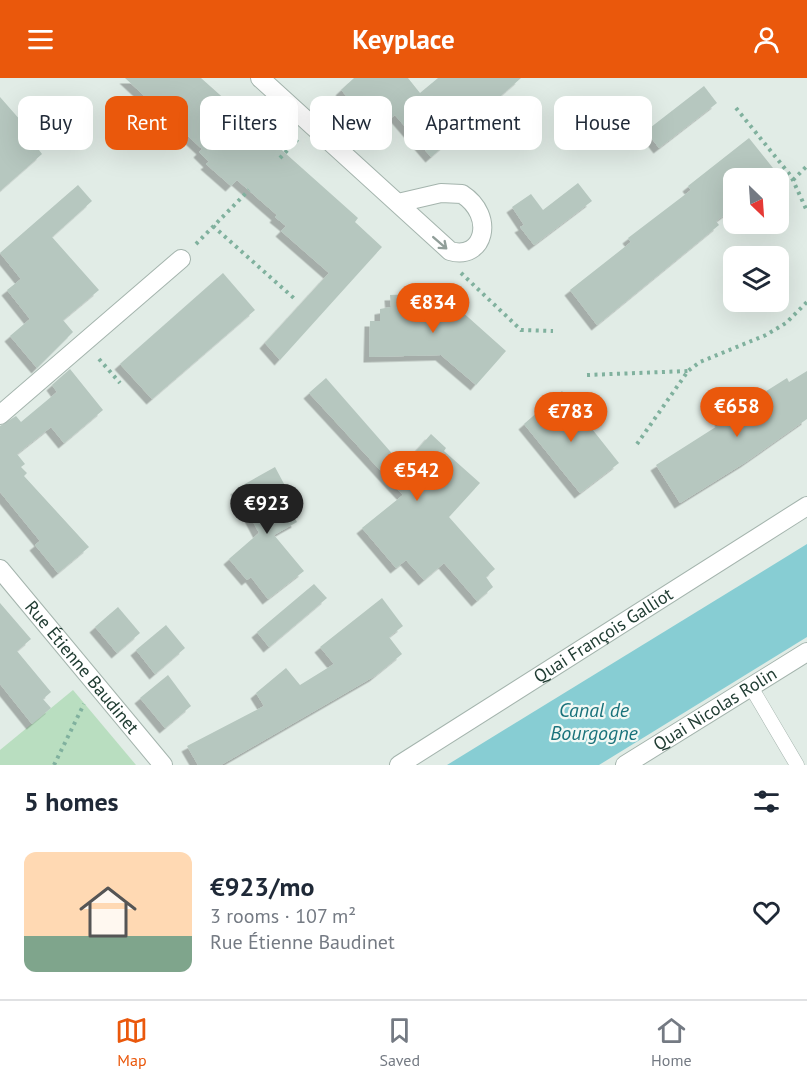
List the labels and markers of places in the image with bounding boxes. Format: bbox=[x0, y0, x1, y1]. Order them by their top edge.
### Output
pin: €834 bbox=[397, 283, 469, 334]
pin: €658 bbox=[701, 387, 773, 438]
pin: €783 bbox=[535, 392, 607, 443]
pin: €542 bbox=[381, 451, 453, 502]
pin: €923 bbox=[231, 484, 303, 535]

